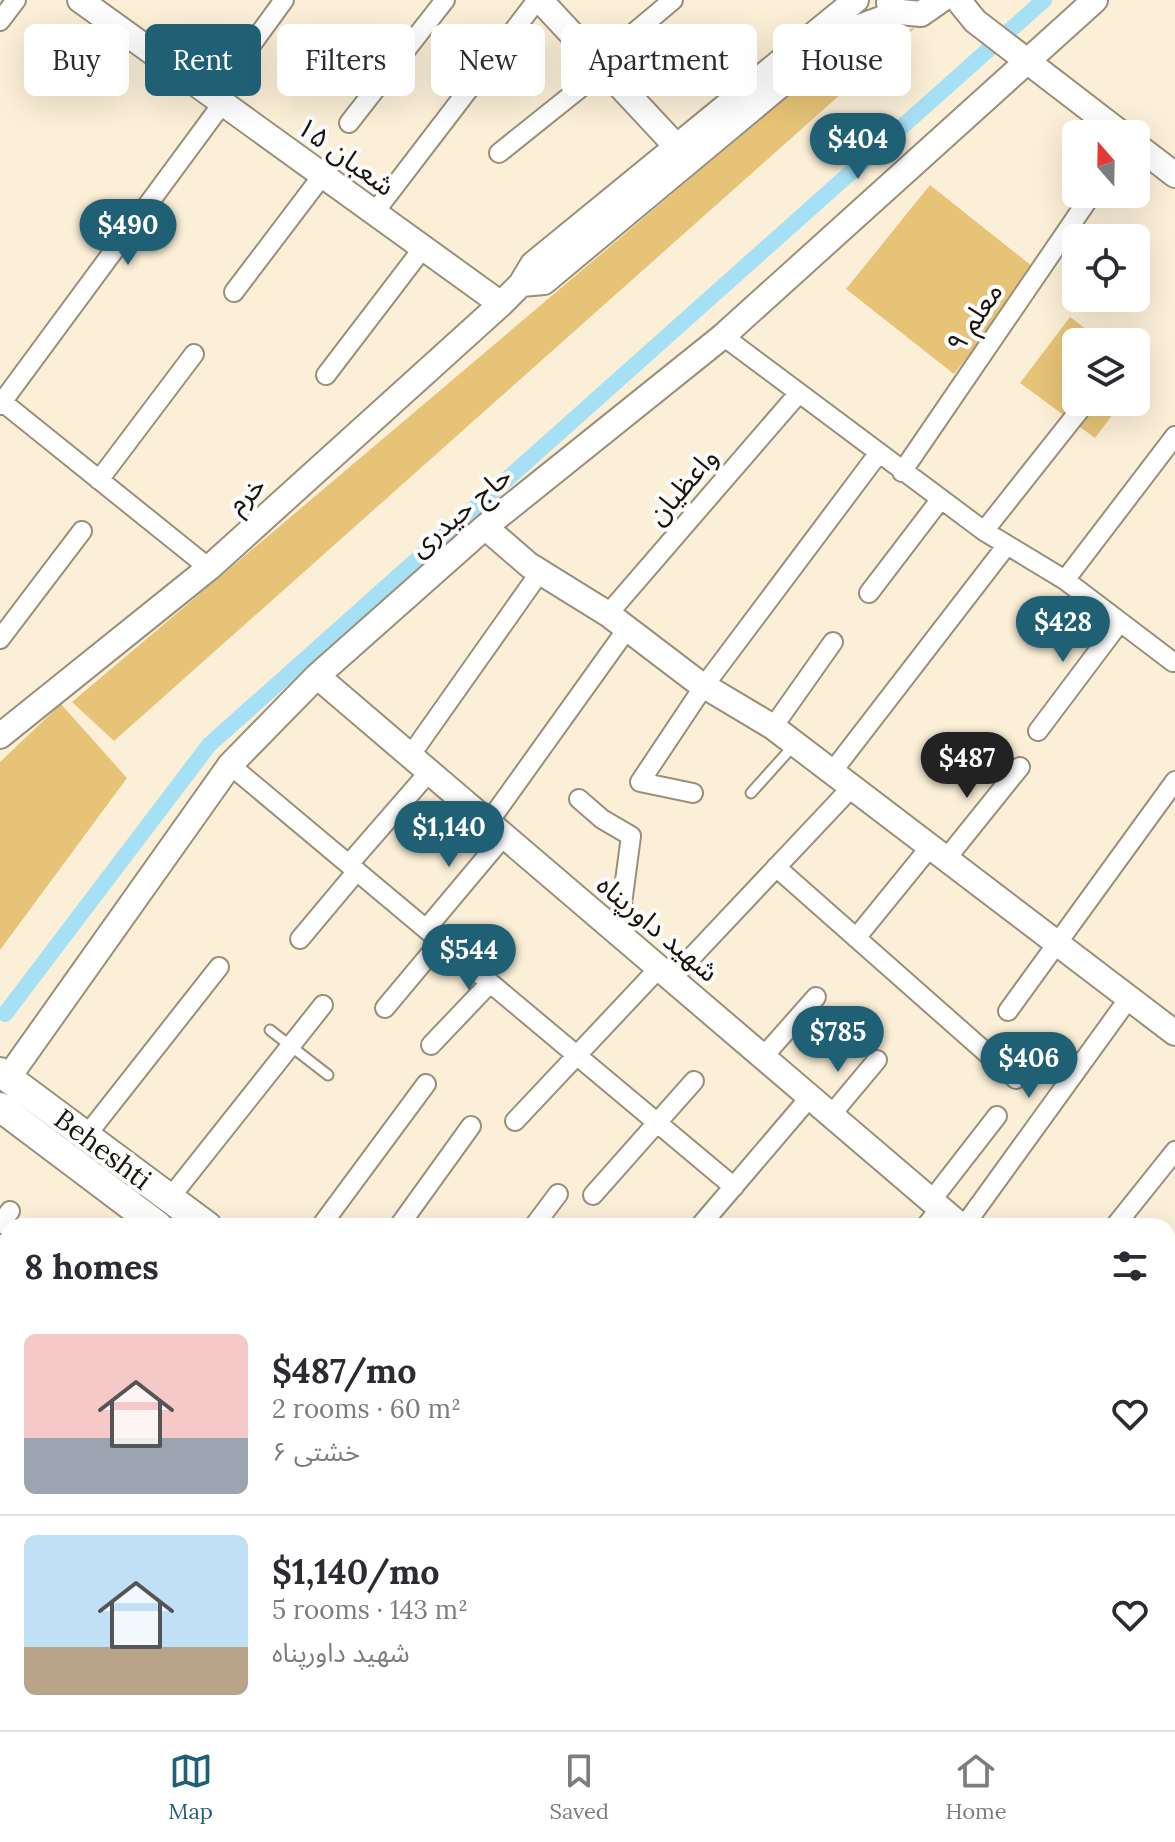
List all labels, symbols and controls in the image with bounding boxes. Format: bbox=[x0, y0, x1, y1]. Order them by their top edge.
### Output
chip: Buy bbox=[24, 24, 129, 96]
chip: Rent bbox=[145, 24, 261, 96]
chip: Filters bbox=[277, 24, 415, 96]
chip: New bbox=[431, 24, 545, 96]
chip: Apartment bbox=[561, 24, 757, 96]
chip: House bbox=[773, 24, 911, 96]
street label: ۱۵ شعبان bbox=[290, 108, 402, 204]
pin: $404 bbox=[811, 113, 905, 181]
north arrow bbox=[1062, 120, 1150, 208]
map controls bbox=[1062, 120, 1150, 416]
text: $404 bbox=[828, 122, 888, 155]
pin: $490 bbox=[81, 199, 175, 267]
text: $490 bbox=[97, 208, 159, 241]
button: locate bbox=[1062, 224, 1150, 312]
street label: معلم ۹ bbox=[938, 275, 1014, 361]
button: layers bbox=[1062, 328, 1150, 416]
street label: واعظیان bbox=[639, 440, 725, 532]
street label: حاج حیدری bbox=[401, 458, 521, 567]
street label: خرم bbox=[219, 467, 275, 523]
pin: $428 bbox=[1016, 596, 1110, 664]
text: $428 bbox=[1034, 605, 1092, 638]
pin: $487 bbox=[920, 732, 1014, 800]
text: $487 bbox=[939, 741, 995, 774]
pin: $1,140 bbox=[384, 801, 514, 869]
text: $1,140 bbox=[412, 810, 486, 843]
street label: شهید داورپناه bbox=[589, 867, 726, 990]
pin: $544 bbox=[422, 924, 516, 992]
text: $544 bbox=[440, 933, 498, 966]
pin: $785 bbox=[791, 1006, 885, 1074]
text: $785 bbox=[810, 1015, 866, 1048]
pin: $406 bbox=[982, 1032, 1076, 1100]
text: $406 bbox=[999, 1041, 1060, 1074]
street label: Beheshti bbox=[47, 1101, 159, 1197]
icon: filters bbox=[1108, 1244, 1152, 1288]
text: 8 homes bbox=[24, 1245, 159, 1288]
text: $487/mo bbox=[272, 1349, 416, 1392]
icon: home bbox=[88, 1366, 184, 1462]
text: 2 rooms · 60 m² bbox=[272, 1392, 461, 1425]
icon: heart bbox=[1108, 1392, 1152, 1436]
text: خشتی ۶ bbox=[272, 1435, 360, 1468]
text: $1,140/mo bbox=[272, 1550, 439, 1593]
icon: home bbox=[88, 1567, 184, 1663]
text: 5 rooms · 143 m² bbox=[272, 1593, 468, 1626]
icon: heart bbox=[1108, 1593, 1152, 1637]
text: شهید داورپناه bbox=[272, 1636, 410, 1669]
tab: Map bbox=[168, 1749, 213, 1825]
tab: Saved bbox=[549, 1749, 609, 1825]
tab: Home bbox=[946, 1749, 1007, 1825]

